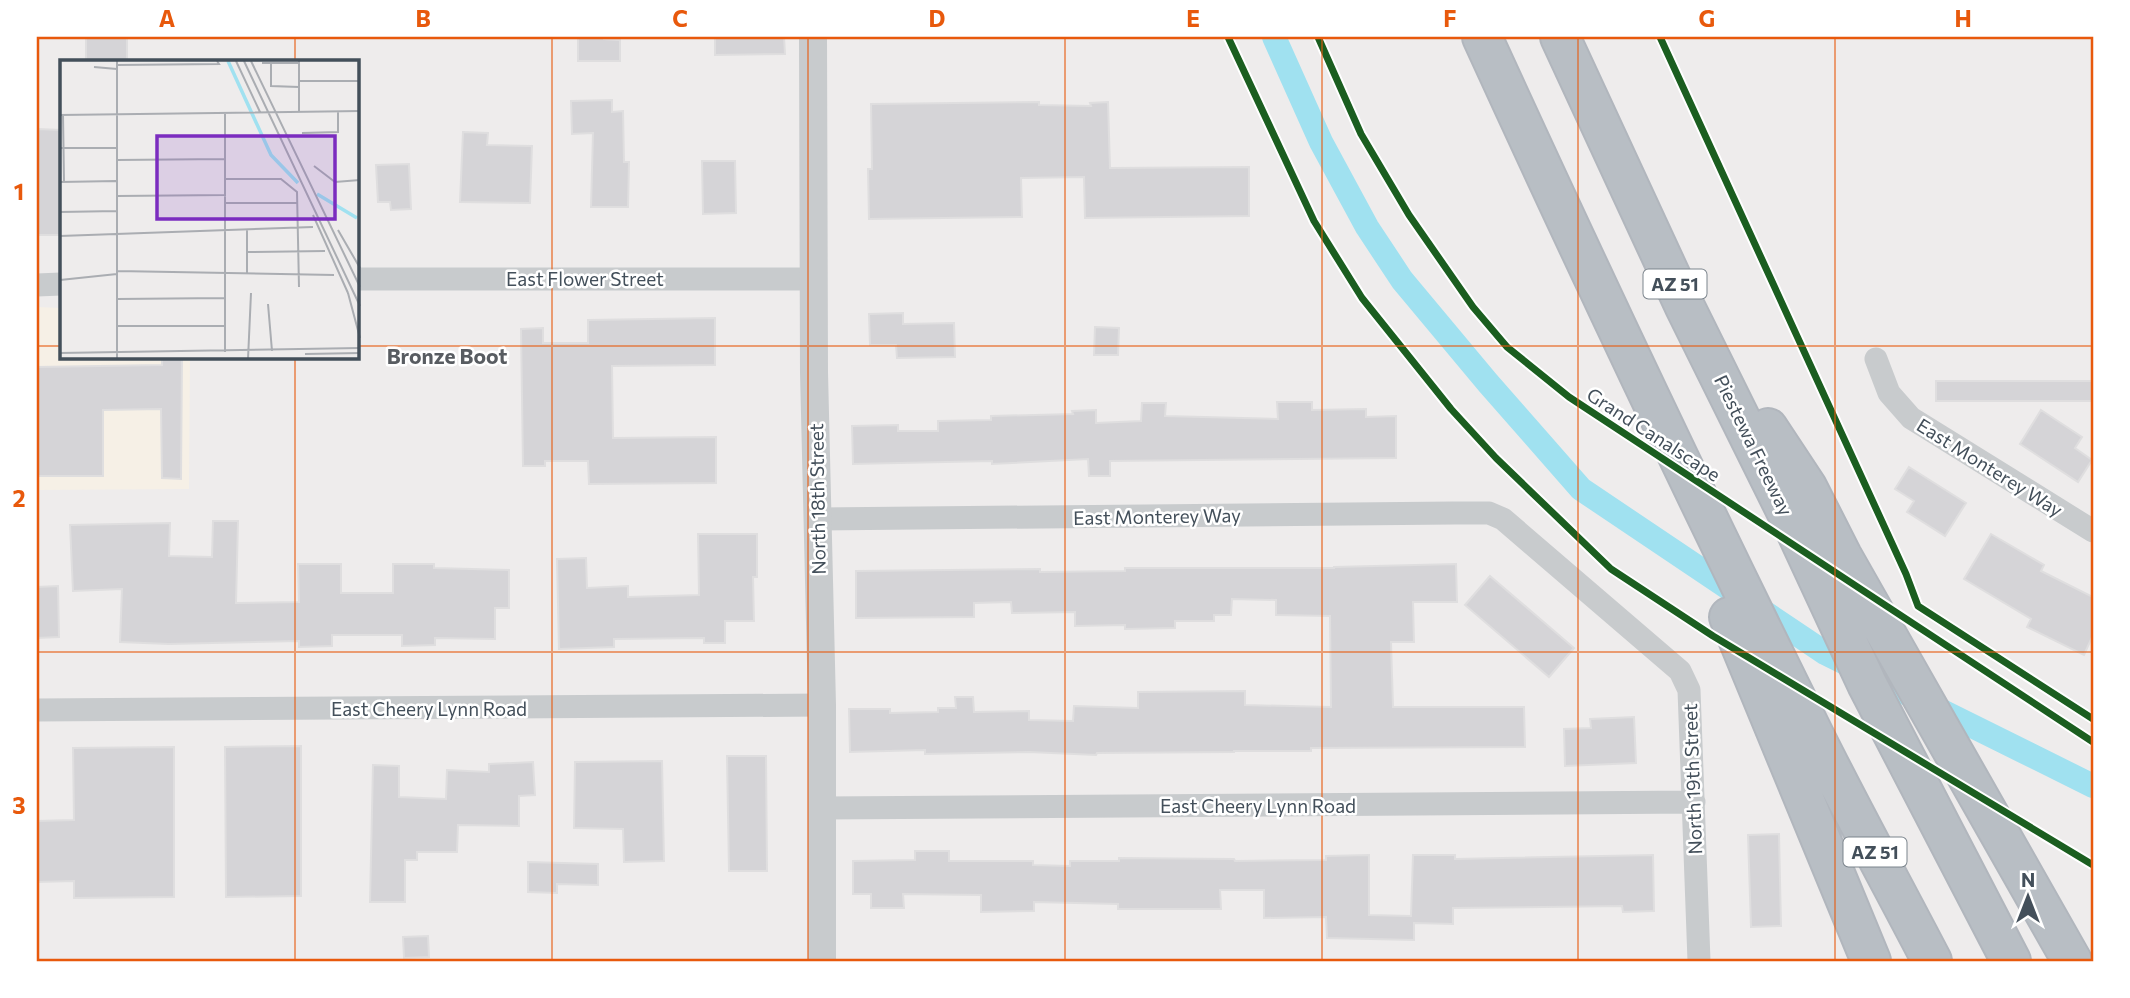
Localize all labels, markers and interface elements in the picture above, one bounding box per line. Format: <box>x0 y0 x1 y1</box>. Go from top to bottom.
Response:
text: A <box>159 4 176 32</box>
text: B <box>415 4 431 32</box>
text: C <box>672 4 688 32</box>
text: D <box>929 4 946 32</box>
text: E <box>1186 4 1200 32</box>
text: F <box>1443 4 1457 32</box>
text: G <box>1699 4 1715 32</box>
text: H <box>1954 4 1972 32</box>
inset map <box>60 60 359 359</box>
text: 1 <box>14 177 24 205</box>
street label: East Flower Street <box>506 267 664 290</box>
road number: AZ 51 <box>1644 270 1706 298</box>
district label: Bronze Boot <box>387 343 507 368</box>
street label: Piestewa Freeway <box>1710 371 1798 519</box>
street label: Grand Canalscape <box>1583 382 1725 486</box>
street label: East Monterey Way <box>1913 413 2067 521</box>
street label: North 18th Street <box>804 423 830 575</box>
text: 2 <box>12 484 26 512</box>
street label: East Monterey Way <box>1073 503 1241 529</box>
street label: East Cheery Lynn Road <box>331 697 527 720</box>
street label: North 19th Street <box>1678 703 1706 855</box>
text: 3 <box>12 791 26 819</box>
street label: East Cheery Lynn Road <box>1160 794 1356 817</box>
road number: AZ 51 <box>1843 838 1906 866</box>
north arrow <box>1994 862 2064 932</box>
text: N <box>2021 868 2035 891</box>

